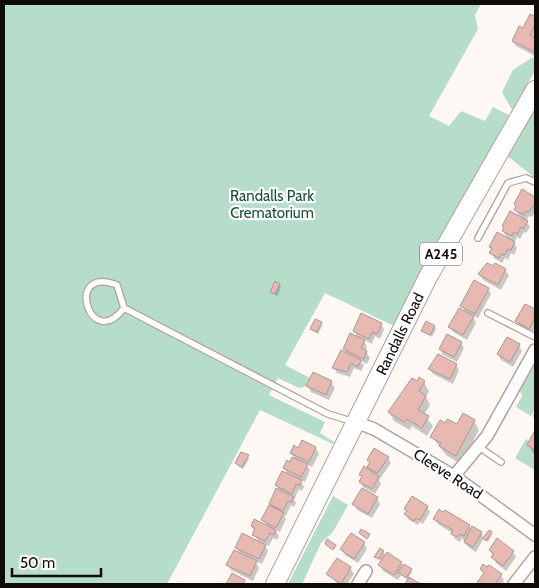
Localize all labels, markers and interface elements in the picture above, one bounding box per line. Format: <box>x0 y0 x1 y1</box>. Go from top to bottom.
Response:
park label: Randalls Park Crematorium <box>230 187 314 222</box>
road number: A245 <box>420 242 462 266</box>
street label: Randalls Road <box>372 290 428 378</box>
street label: Cleeve Road <box>410 445 486 503</box>
scale bar <box>12 546 101 578</box>
text: 50 m <box>20 554 55 572</box>

